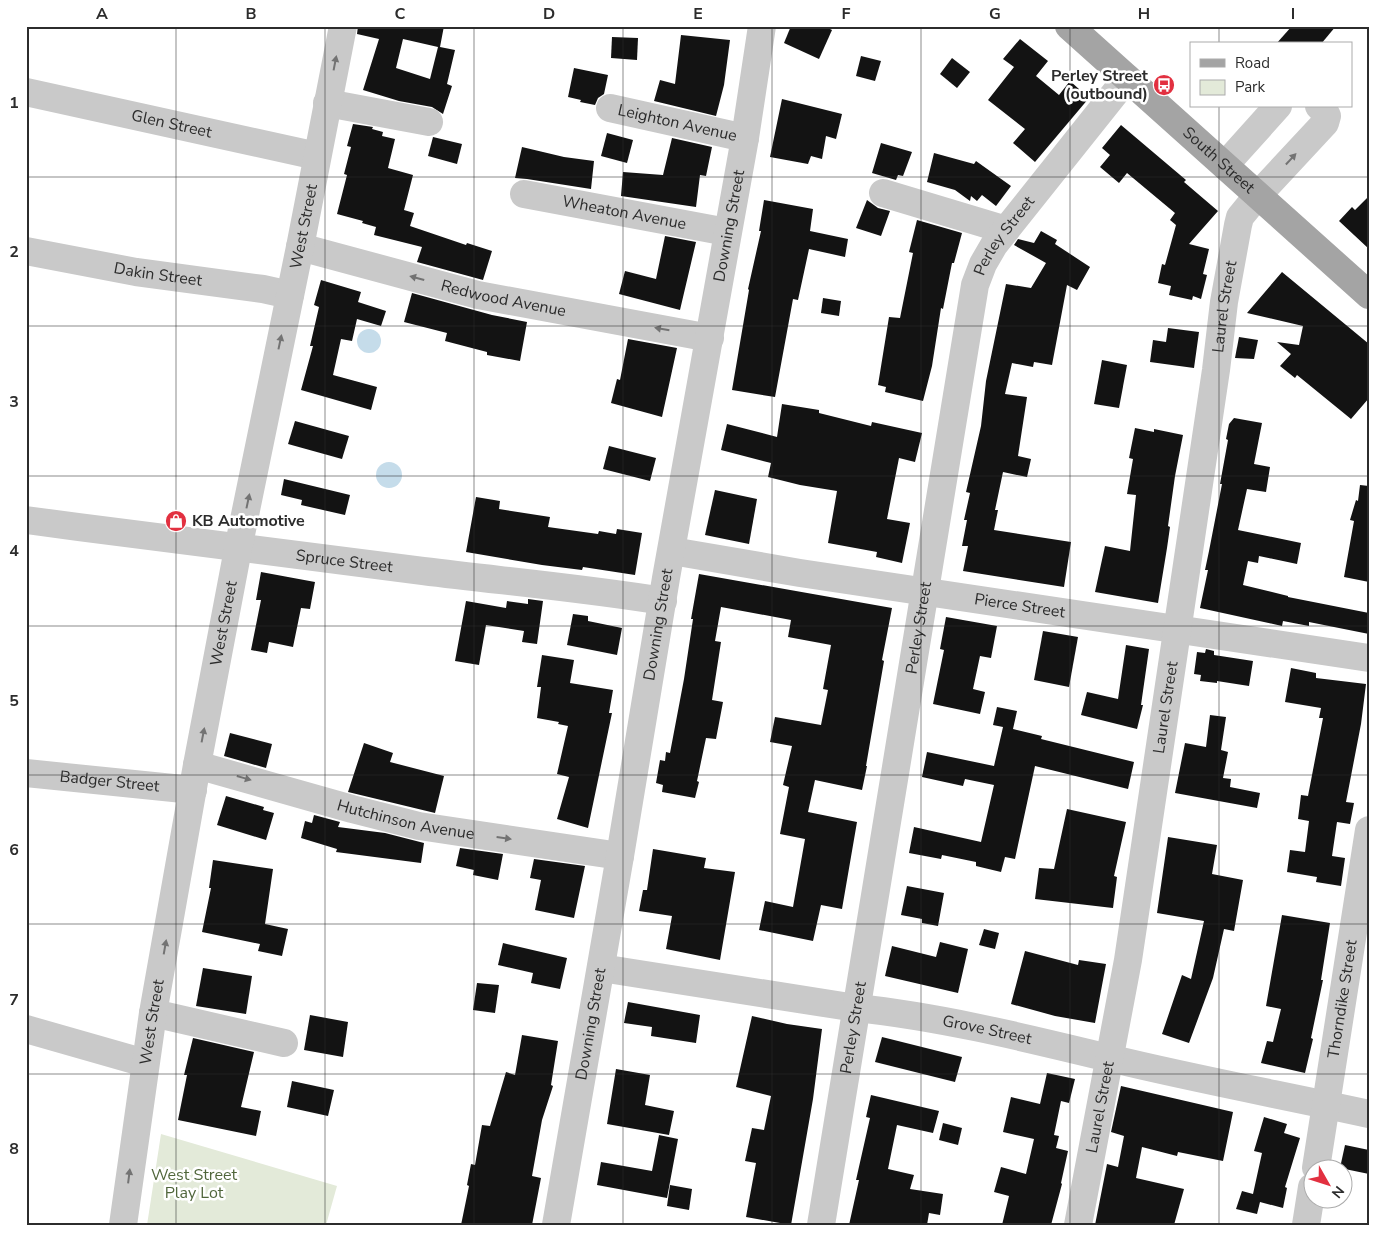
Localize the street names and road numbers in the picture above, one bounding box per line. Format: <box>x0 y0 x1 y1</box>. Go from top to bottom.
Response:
street label: Leighton Avenue <box>616 99 739 147</box>
street label: Glen Street <box>129 104 214 144</box>
street label: South Street <box>1178 122 1260 199</box>
street label: Downing Street <box>708 168 750 284</box>
street label: West Street <box>285 182 323 271</box>
street label: Wheaton Avenue <box>560 190 688 235</box>
street label: Perley Street <box>969 191 1040 279</box>
street label: Dakin Street <box>112 257 204 292</box>
street label: Laurel Street <box>1207 259 1242 354</box>
street label: Redwood Avenue <box>438 274 568 322</box>
street label: Spruce Street <box>294 544 394 578</box>
street label: Downing Street <box>638 566 679 682</box>
street label: West Street <box>205 579 243 668</box>
street label: Perley Street <box>900 580 937 676</box>
street label: Pierce Street <box>973 588 1067 624</box>
street label: Laurel Street <box>1148 660 1183 755</box>
street label: Badger Street <box>59 765 161 798</box>
street label: Hutchinson Avenue <box>334 794 476 845</box>
street label: Thorndike Street <box>1322 938 1363 1060</box>
street label: Downing Street <box>570 966 611 1082</box>
street label: West Street <box>135 977 170 1066</box>
street label: Perley Street <box>835 979 872 1075</box>
street label: Grove Street <box>941 1010 1034 1050</box>
street label: Laurel Street <box>1081 1059 1120 1155</box>

